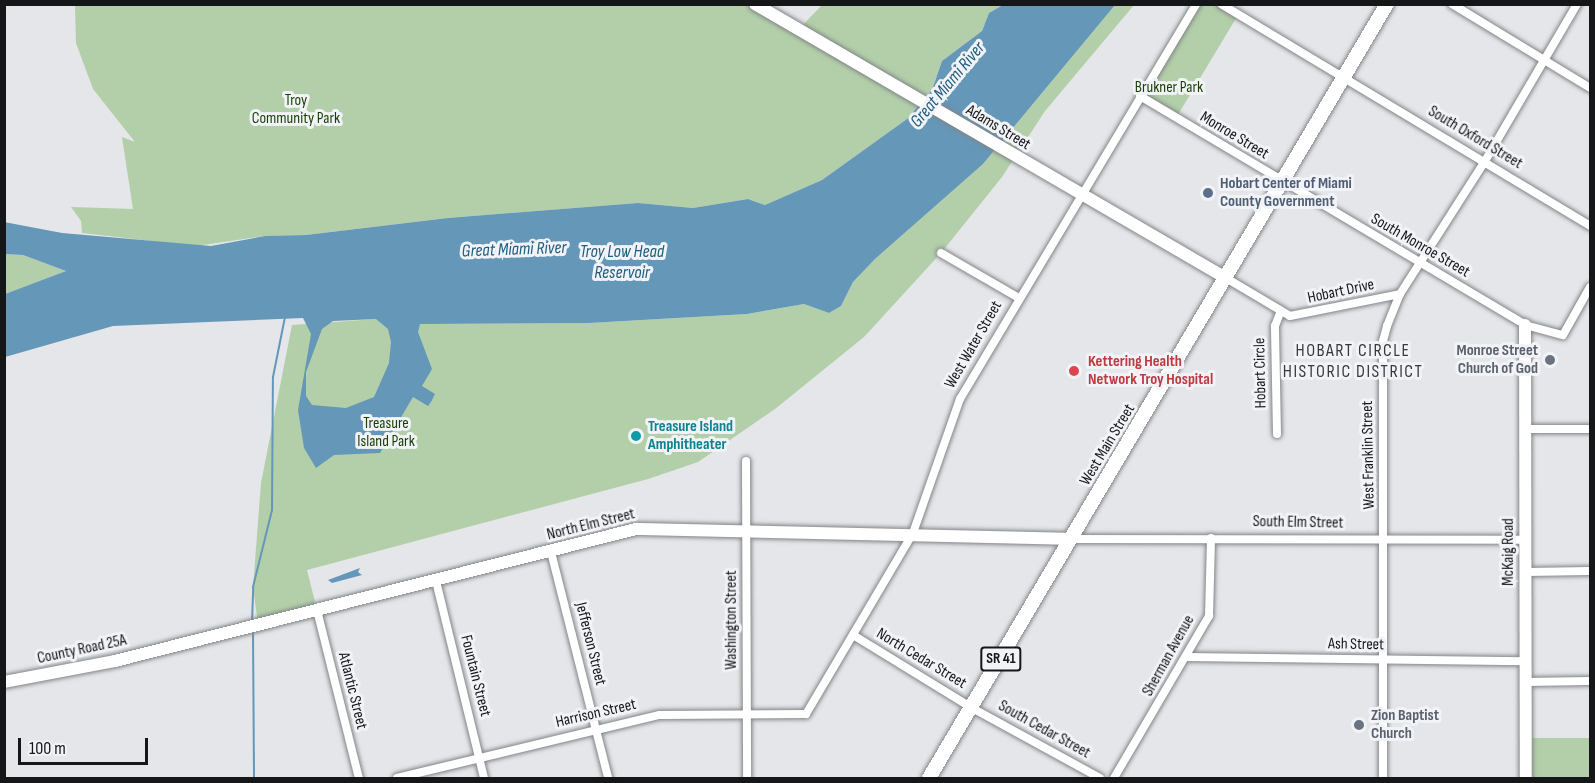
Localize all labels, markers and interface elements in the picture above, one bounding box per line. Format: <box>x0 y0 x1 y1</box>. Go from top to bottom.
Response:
water label: Great Miami River <box>906 38 990 132</box>
park label: Brukner Park <box>1135 78 1203 98</box>
park label: Troy Community Park <box>252 91 340 129</box>
street label: Adams Street <box>962 101 1034 155</box>
street label: South Oxford Street <box>1424 102 1526 174</box>
street label: Monroe Street <box>1196 108 1272 164</box>
place label: Hobart Center of Miami County Government <box>1220 174 1352 212</box>
marker: Hobart Center of Miami County Government <box>1201 186 1215 200</box>
street label: South Monroe Street <box>1367 210 1473 282</box>
water label: Great Miami River <box>461 237 567 263</box>
water label: Troy Low Head Reservoir <box>580 242 664 284</box>
street label: Hobart Drive <box>1306 276 1376 308</box>
street label: West Water Street <box>941 298 1007 392</box>
street label: Hobart Circle <box>1251 338 1271 408</box>
district label: HOBART CIRCLE HISTORIC DISTRICT <box>1283 341 1423 384</box>
place label: Monroe Street Church of God <box>1457 341 1538 379</box>
place label: Kettering Health Network Troy Hospital <box>1088 352 1213 390</box>
marker: Monroe Street Church of God <box>1543 353 1557 367</box>
marker: Kettering Health Network Troy Hospital <box>1065 362 1083 380</box>
street label: West Franklin Street <box>1358 400 1380 510</box>
street label: West Main Street <box>1076 401 1140 489</box>
park label: Treasure Island Park <box>357 414 415 452</box>
place label: Treasure Island Amphitheater <box>648 417 733 455</box>
marker: Treasure Island Amphitheater <box>629 429 643 443</box>
street label: North Elm Street <box>545 505 637 545</box>
street label: South Elm Street <box>1253 513 1343 533</box>
street label: McKaig Road <box>1499 518 1519 586</box>
street label: Washington Street <box>722 570 742 670</box>
street label: Jefferson Street <box>570 601 610 687</box>
street label: Sherman Avenue <box>1139 612 1199 700</box>
street label: North Cedar Street <box>872 625 970 693</box>
street label: County Road 25A <box>36 631 128 669</box>
street label: Fountain Street <box>456 633 494 719</box>
street label: Ash Street <box>1328 635 1384 655</box>
road number: SR 41 <box>980 647 1022 671</box>
street label: Atlantic Street <box>333 651 371 731</box>
street label: Harrison Street <box>554 695 638 733</box>
street label: South Cedar Street <box>995 697 1093 763</box>
place label: Zion Baptist Church <box>1371 706 1439 744</box>
marker: Zion Baptist Church <box>1352 718 1366 732</box>
scale bar <box>21 726 152 764</box>
text: 100 m <box>29 738 66 759</box>

